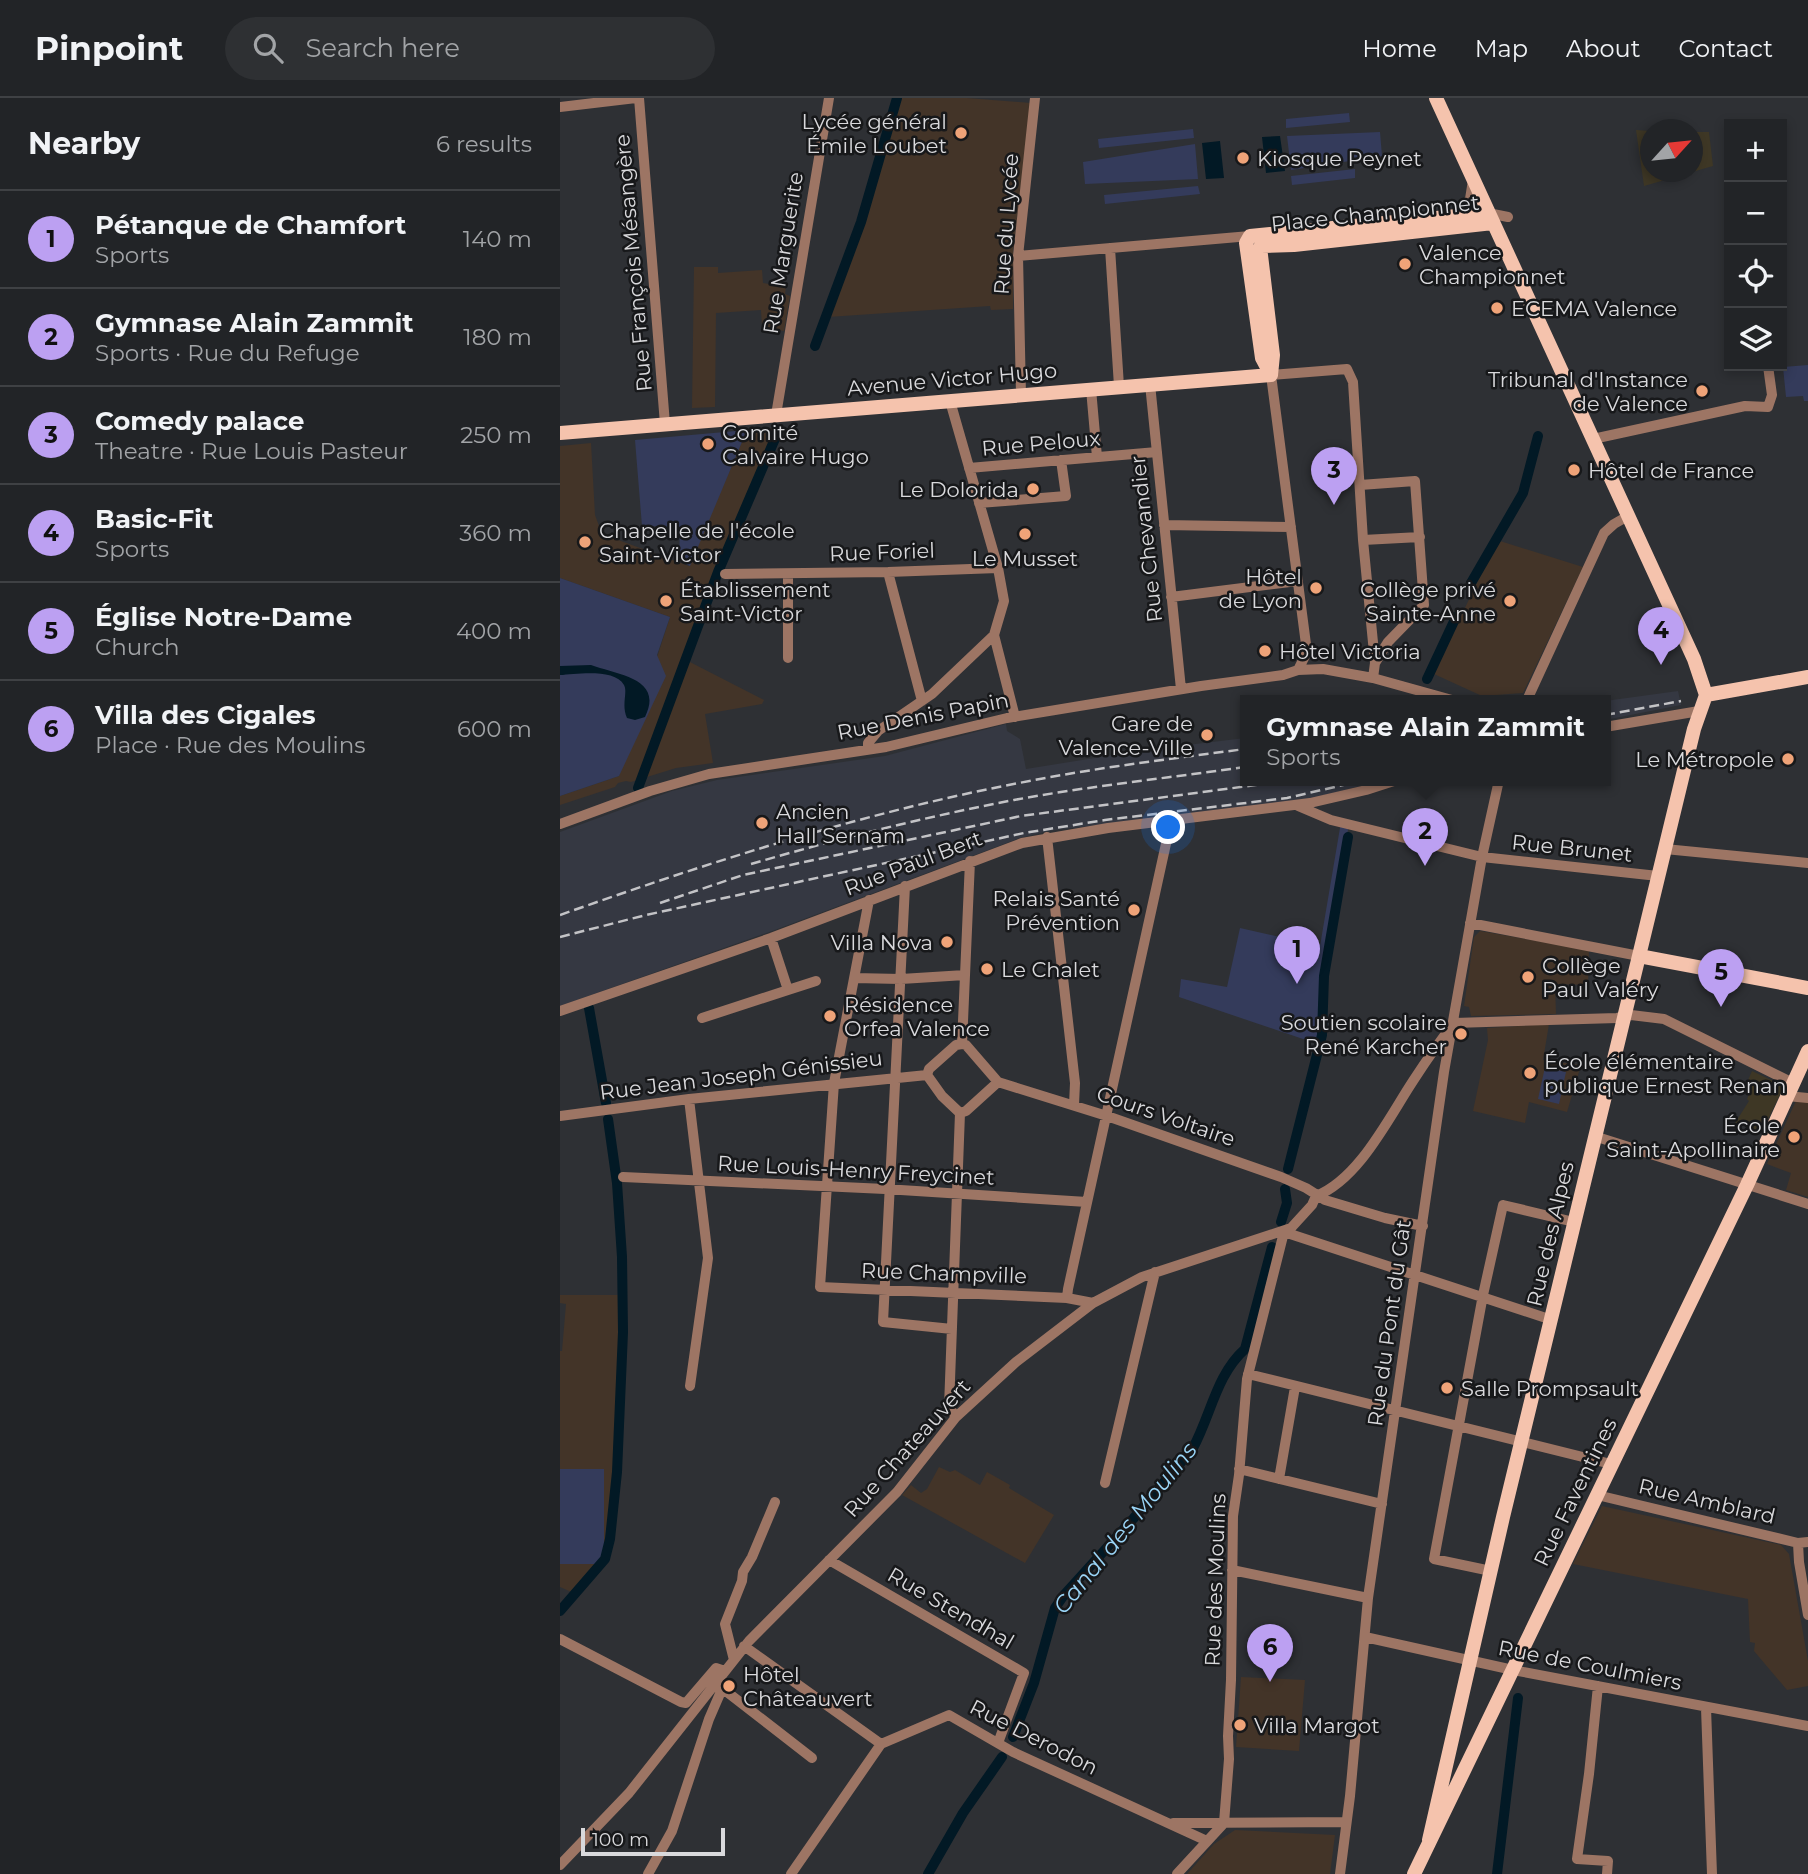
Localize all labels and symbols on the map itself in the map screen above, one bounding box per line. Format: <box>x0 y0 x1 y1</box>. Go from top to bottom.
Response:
place label: Lycée général Émile Loubet <box>802 109 947 158</box>
north arrow <box>1640 119 1703 182</box>
marker: Lycée général Émile Loubet <box>953 125 969 141</box>
street label: Rue François Mésangère <box>609 133 657 393</box>
place label: Kiosque Peynet <box>1257 146 1422 171</box>
marker: Kiosque Peynet <box>1235 150 1251 166</box>
street label: Rue du Lycée <box>989 152 1023 296</box>
street label: Rue Marguerite <box>758 170 808 336</box>
street label: Place Championnet <box>1270 190 1480 236</box>
place label: Valence Championnet <box>1419 240 1565 289</box>
marker: Valence Championnet <box>1397 256 1413 272</box>
place label: ECEMA Valence <box>1511 296 1677 321</box>
marker: ECEMA Valence <box>1489 300 1505 316</box>
street label: Avenue Victor Hugo <box>846 357 1058 401</box>
place label: Tribunal d'Instance de Valence <box>1488 367 1688 416</box>
marker: Tribunal d'Instance de Valence <box>1694 383 1710 399</box>
place label: Comité Calvaire Hugo <box>722 420 869 469</box>
street label: Rue Peloux <box>981 425 1101 461</box>
marker: Comité Calvaire Hugo <box>700 436 716 452</box>
pin: 3 <box>1311 447 1357 505</box>
street label: Rue Chevandier <box>1125 454 1167 624</box>
place label: Hôtel de France <box>1588 458 1754 483</box>
marker: Hôtel de France <box>1566 462 1582 478</box>
place label: Le Dolorida <box>899 477 1019 502</box>
marker: Le Dolorida <box>1025 481 1041 497</box>
place label: Chapelle de l'école Saint-Victor <box>599 518 795 567</box>
marker: Le Musset <box>1017 526 1033 542</box>
marker: Chapelle de l'école Saint-Victor <box>577 534 593 550</box>
street label: Rue Foriel <box>829 538 935 566</box>
place label: Le Musset <box>972 546 1078 571</box>
place label: Hôtel de Lyon <box>1219 564 1302 613</box>
place label: Établissement Saint-Victor <box>680 577 831 626</box>
place label: Collège privé Sainte-Anne <box>1360 577 1496 626</box>
marker: Hôtel de Lyon <box>1308 580 1324 596</box>
marker: Établissement Saint-Victor <box>658 593 674 609</box>
marker: Collège privé Sainte-Anne <box>1502 593 1518 609</box>
pin: 4 <box>1638 607 1684 665</box>
place label: Hôtel Victoria <box>1279 639 1421 664</box>
marker: Hôtel Victoria <box>1257 643 1273 659</box>
street label: Rue Denis Papin <box>835 687 1011 745</box>
place label: Gare de Valence-Ville <box>1059 711 1193 760</box>
marker: Gare de Valence-Ville <box>1199 727 1215 743</box>
place label: Le Métropole <box>1635 747 1774 772</box>
marker: Le Métropole <box>1780 751 1796 767</box>
place label: Ancien Hall Sernam <box>776 799 905 848</box>
pin: 2 <box>1402 808 1448 866</box>
your location <box>1151 810 1185 844</box>
marker: Ancien Hall Sernam <box>754 815 770 831</box>
street label: Rue Paul Bert <box>841 825 985 901</box>
street label: Rue Brunet <box>1510 829 1634 867</box>
place label: Relais Santé Prévention <box>992 886 1120 935</box>
marker: Relais Santé Prévention <box>1126 902 1142 918</box>
pin: 1 <box>1274 926 1320 984</box>
place label: Villa Nova <box>831 930 933 955</box>
marker: Villa Nova <box>939 934 955 950</box>
pin: 5 <box>1698 949 1744 1007</box>
place label: Collège Paul Valéry <box>1542 953 1659 1002</box>
place label: Le Chalet <box>1001 957 1100 982</box>
marker: Le Chalet <box>979 961 995 977</box>
marker: Collège Paul Valéry <box>1520 969 1536 985</box>
place label: Résidence Orfea Valence <box>844 992 990 1041</box>
marker: Résidence Orfea Valence <box>822 1008 838 1024</box>
place label: Soutien scolaire René Karcher <box>1281 1010 1447 1059</box>
marker: Soutien scolaire René Karcher <box>1453 1026 1469 1042</box>
street label: Rue Jean Joseph Génissieu <box>598 1045 884 1105</box>
place label: École élémentaire publique Ernest Renan <box>1544 1049 1787 1098</box>
marker: École élémentaire publique Ernest Renan <box>1522 1065 1538 1081</box>
street label: Cours Voltaire <box>1093 1081 1239 1151</box>
place label: École Saint-Apollinaire <box>1606 1113 1780 1162</box>
marker: École Saint-Apollinaire <box>1786 1129 1802 1145</box>
street label: Rue Louis-Henry Freycinet <box>717 1150 995 1190</box>
street label: Rue des Alpes <box>1521 1159 1579 1309</box>
street label: Rue du Pont du Gât <box>1362 1218 1416 1428</box>
street label: Rue Champville <box>861 1258 1027 1288</box>
street label: Rue Chateauvert <box>838 1374 976 1522</box>
place label: Salle Prompsault <box>1461 1376 1639 1401</box>
marker: Salle Prompsault <box>1439 1380 1455 1396</box>
street label: Rue Faventines <box>1528 1414 1622 1570</box>
water label: Canal des Moulins <box>1047 1437 1203 1619</box>
street label: Rue Amblard <box>1636 1473 1778 1529</box>
street label: Rue des Moulins <box>1199 1493 1231 1667</box>
street label: Rue Stendhal <box>883 1562 1019 1654</box>
pin: 6 <box>1247 1624 1293 1682</box>
street label: Rue de Coulmiers <box>1496 1635 1684 1695</box>
place label: Hôtel Châteauvert <box>743 1662 873 1711</box>
marker: Hôtel Châteauvert <box>721 1678 737 1694</box>
street label: Rue Derodon <box>966 1694 1102 1780</box>
place label: Villa Margot <box>1254 1713 1380 1738</box>
marker: Villa Margot <box>1232 1717 1248 1733</box>
scale bar <box>581 1825 724 1857</box>

